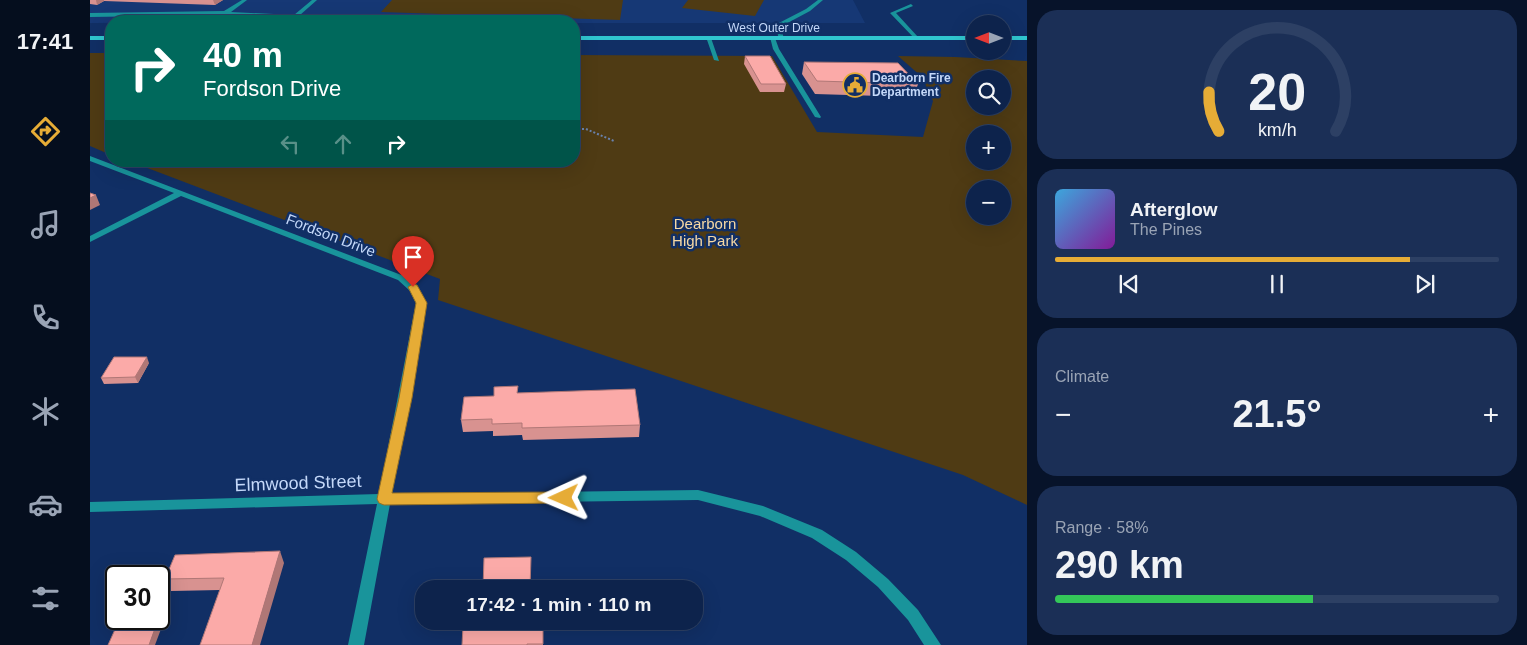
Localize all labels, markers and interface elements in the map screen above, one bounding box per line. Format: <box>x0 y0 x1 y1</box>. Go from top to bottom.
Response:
north arrow <box>966 15 1011 60</box>
map controls <box>966 15 1011 225</box>
street label: West Outer Drive <box>728 21 820 35</box>
text: 17:41 <box>17 29 73 54</box>
icon: right <box>120 35 185 100</box>
text: 40 m <box>203 35 283 74</box>
text: 20 <box>1248 63 1306 121</box>
button: search <box>966 70 1011 115</box>
place label: Dearborn Fire Department <box>872 71 951 99</box>
public building icon: Dearborn Fire Department <box>842 72 868 98</box>
text: Fordson Drive <box>203 76 341 101</box>
icon: directions <box>28 114 63 149</box>
text: km/h <box>1258 120 1296 140</box>
button: + <box>966 125 1011 170</box>
icon: left <box>276 130 304 158</box>
icon: ahead <box>329 130 357 158</box>
icon: right <box>382 130 410 158</box>
button: − <box>966 180 1011 225</box>
text: Afterglow <box>1130 199 1218 220</box>
icon: music <box>28 207 63 242</box>
street label: Fordson Drive <box>284 210 378 260</box>
park label: Dearborn High Park <box>672 215 738 249</box>
text: The Pines <box>1130 221 1202 238</box>
pin <box>392 236 434 287</box>
icon: arrive <box>399 243 427 271</box>
icon: previous <box>1115 270 1143 298</box>
icon: pause <box>1263 270 1291 298</box>
icon: next <box>1411 270 1439 298</box>
icon: phone <box>28 300 63 335</box>
text: Climate <box>1055 368 1109 385</box>
text: 21.5° <box>1232 393 1322 435</box>
icon: climate <box>28 394 63 429</box>
text: − <box>1055 399 1071 430</box>
text: + <box>1483 399 1499 430</box>
street label: Elmwood Street <box>234 471 362 495</box>
position arrow <box>537 471 589 523</box>
icon: car <box>28 487 63 522</box>
text: Range · 58% <box>1055 519 1148 536</box>
text: 290 km <box>1055 544 1184 586</box>
speed limit sign: 30 <box>105 565 170 630</box>
icon: filters <box>28 581 63 616</box>
text: 17:42 · 1 min · 110 m <box>467 594 651 615</box>

